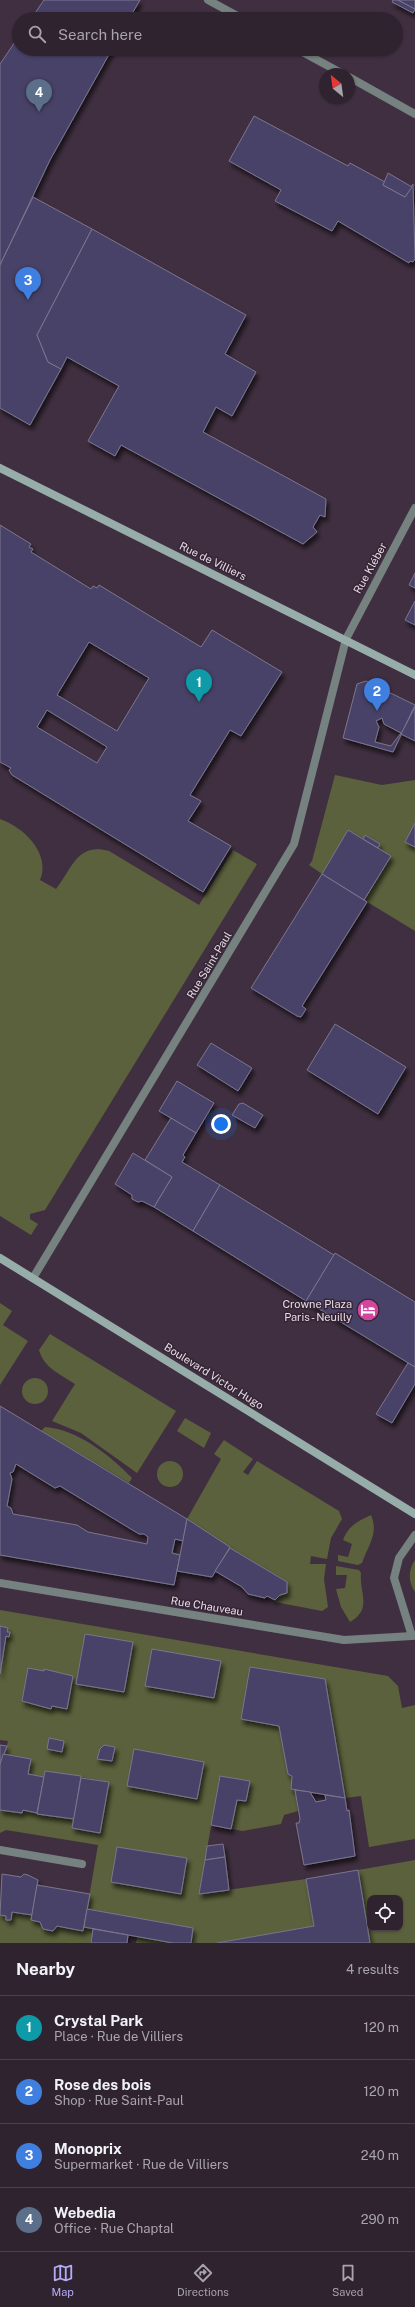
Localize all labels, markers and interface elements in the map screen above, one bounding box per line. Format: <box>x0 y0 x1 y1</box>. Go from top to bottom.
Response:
search box <box>12 12 403 56</box>
icon: search <box>26 23 48 45</box>
text: Search here <box>58 26 142 43</box>
north arrow <box>319 68 355 104</box>
pin: 4 <box>26 79 52 112</box>
pin: 3 <box>15 267 41 300</box>
street label: Rue de Villiers <box>178 540 249 583</box>
street label: Rue Kléber <box>351 540 389 596</box>
pin: 1 <box>186 669 212 702</box>
pin: 2 <box>364 678 390 711</box>
street label: Rue Saint-Paul <box>184 929 234 1001</box>
your location <box>211 1114 231 1134</box>
hotel icon: Crowne Plaza Paris - Neuilly <box>355 1297 381 1323</box>
place label: Crowne Plaza Paris - Neuilly <box>283 1298 352 1323</box>
street label: Boulevard Victor Hugo <box>162 1340 266 1412</box>
street label: Rue Chauveau <box>170 1594 244 1618</box>
map controls <box>367 1895 403 1931</box>
button: locate <box>367 1895 403 1931</box>
text: Nearby <box>16 1959 75 1979</box>
text: 4 results <box>346 1962 399 1977</box>
text: Crystal Park <box>54 2012 143 2029</box>
text: 1 <box>26 2020 32 2035</box>
text: 120 m <box>364 2020 399 2035</box>
text: Place · Rue de Villiers <box>54 2029 183 2044</box>
text: Rose des bois <box>54 2076 151 2093</box>
text: 2 <box>25 2084 33 2099</box>
text: 120 m <box>364 2084 399 2099</box>
text: Shop · Rue Saint-Paul <box>54 2093 184 2108</box>
text: Monoprix <box>54 2140 122 2157</box>
text: 3 <box>25 2148 33 2163</box>
text: 240 m <box>361 2148 399 2163</box>
text: Supermarket · Rue de Villiers <box>54 2157 229 2172</box>
text: Webedia <box>54 2204 116 2221</box>
text: 4 <box>25 2212 33 2227</box>
text: 290 m <box>361 2212 399 2227</box>
text: Office · Rue Chaptal <box>54 2221 174 2236</box>
tab: Map <box>52 2262 74 2298</box>
tab: Directions <box>177 2262 229 2298</box>
tab: Saved <box>332 2262 363 2298</box>

